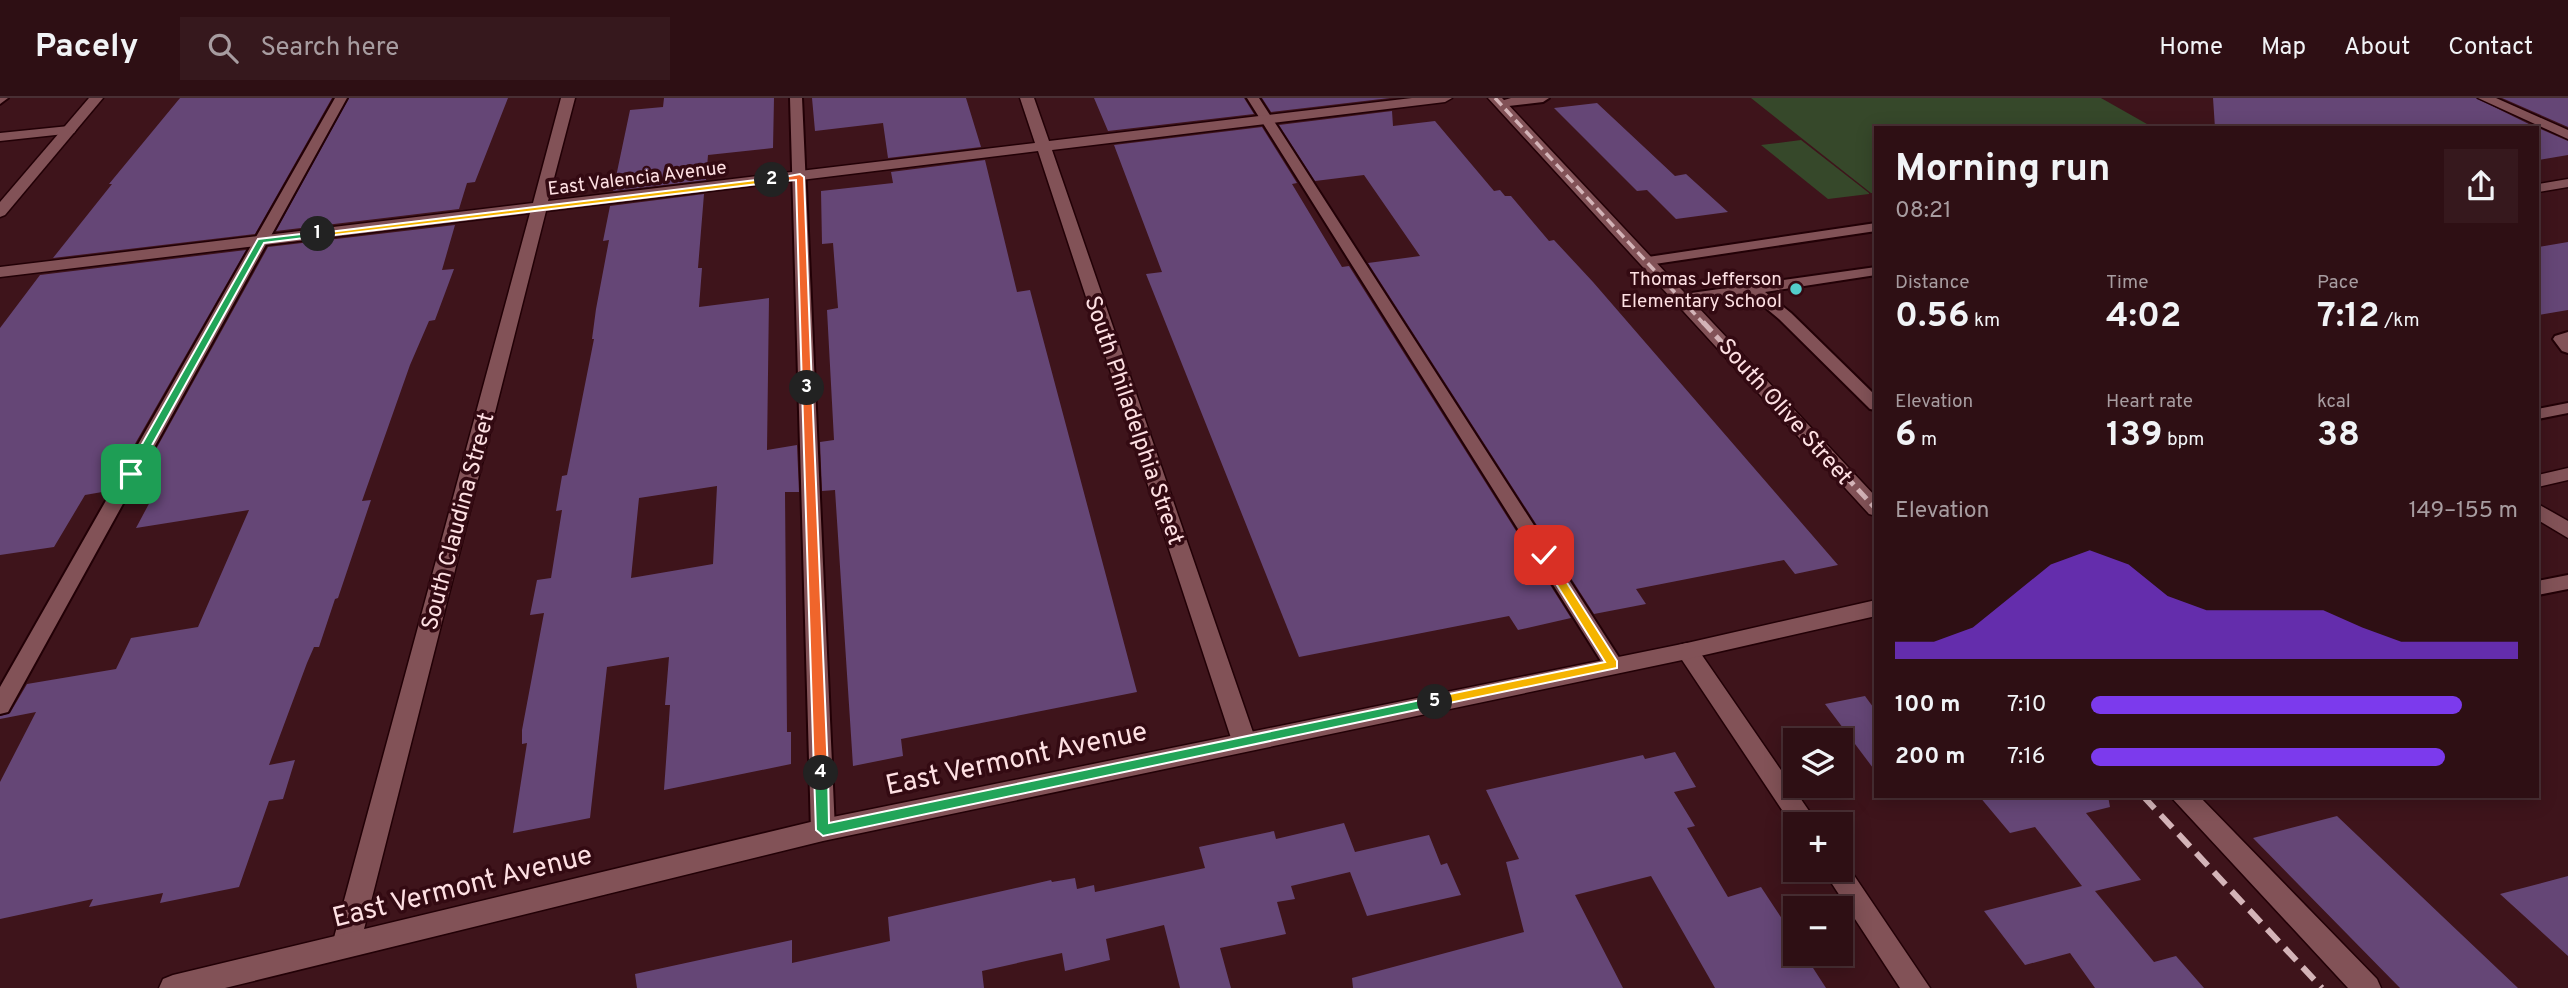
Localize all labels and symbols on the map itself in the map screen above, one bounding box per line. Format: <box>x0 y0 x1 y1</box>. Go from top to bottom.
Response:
street label: East Valencia Avenue <box>547 156 728 202</box>
pin: 2 <box>754 162 790 198</box>
pin: 1 <box>300 216 336 252</box>
place label: Thomas Jefferson Elementary School <box>1621 268 1782 314</box>
marker: Thomas Jefferson Elementary School <box>1788 281 1804 297</box>
street label: South Philadelphia Street <box>1076 293 1189 549</box>
street label: South Olive Street <box>1711 333 1858 492</box>
pin: 3 <box>790 370 824 406</box>
street label: South Claudina Street <box>416 410 502 634</box>
pin <box>101 444 161 504</box>
pin <box>1514 525 1574 585</box>
pin: 5 <box>1418 684 1452 720</box>
street label: East Vermont Avenue <box>883 715 1151 805</box>
pin: 4 <box>804 756 838 790</box>
street label: East Vermont Avenue <box>329 838 596 938</box>

